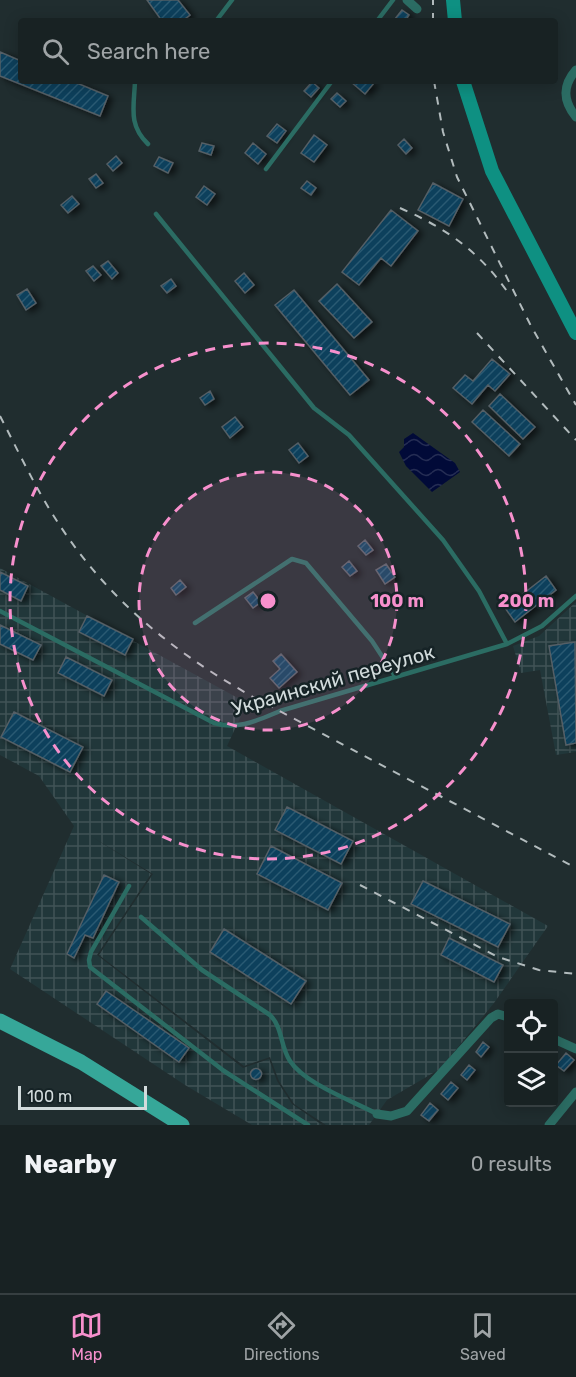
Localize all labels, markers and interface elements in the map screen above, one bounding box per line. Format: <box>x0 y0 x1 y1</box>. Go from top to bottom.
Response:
search box <box>18 18 558 84</box>
icon: search <box>39 35 72 68</box>
text: Search here <box>87 38 210 65</box>
text: 100 m <box>370 590 424 612</box>
text: 200 m <box>498 590 554 612</box>
centre of rings <box>258 591 278 611</box>
street label: Украинский переулок <box>229 639 437 720</box>
map controls <box>504 999 558 1107</box>
button: locate <box>504 999 558 1053</box>
button: layers <box>504 1053 558 1107</box>
scale bar <box>18 1083 147 1110</box>
text: 100 m <box>27 1087 72 1106</box>
text: Nearby <box>24 1149 117 1180</box>
text: 0 results <box>471 1152 552 1176</box>
tab: Map <box>70 1309 103 1364</box>
tab: Directions <box>244 1309 320 1364</box>
tab: Saved <box>460 1309 506 1364</box>

